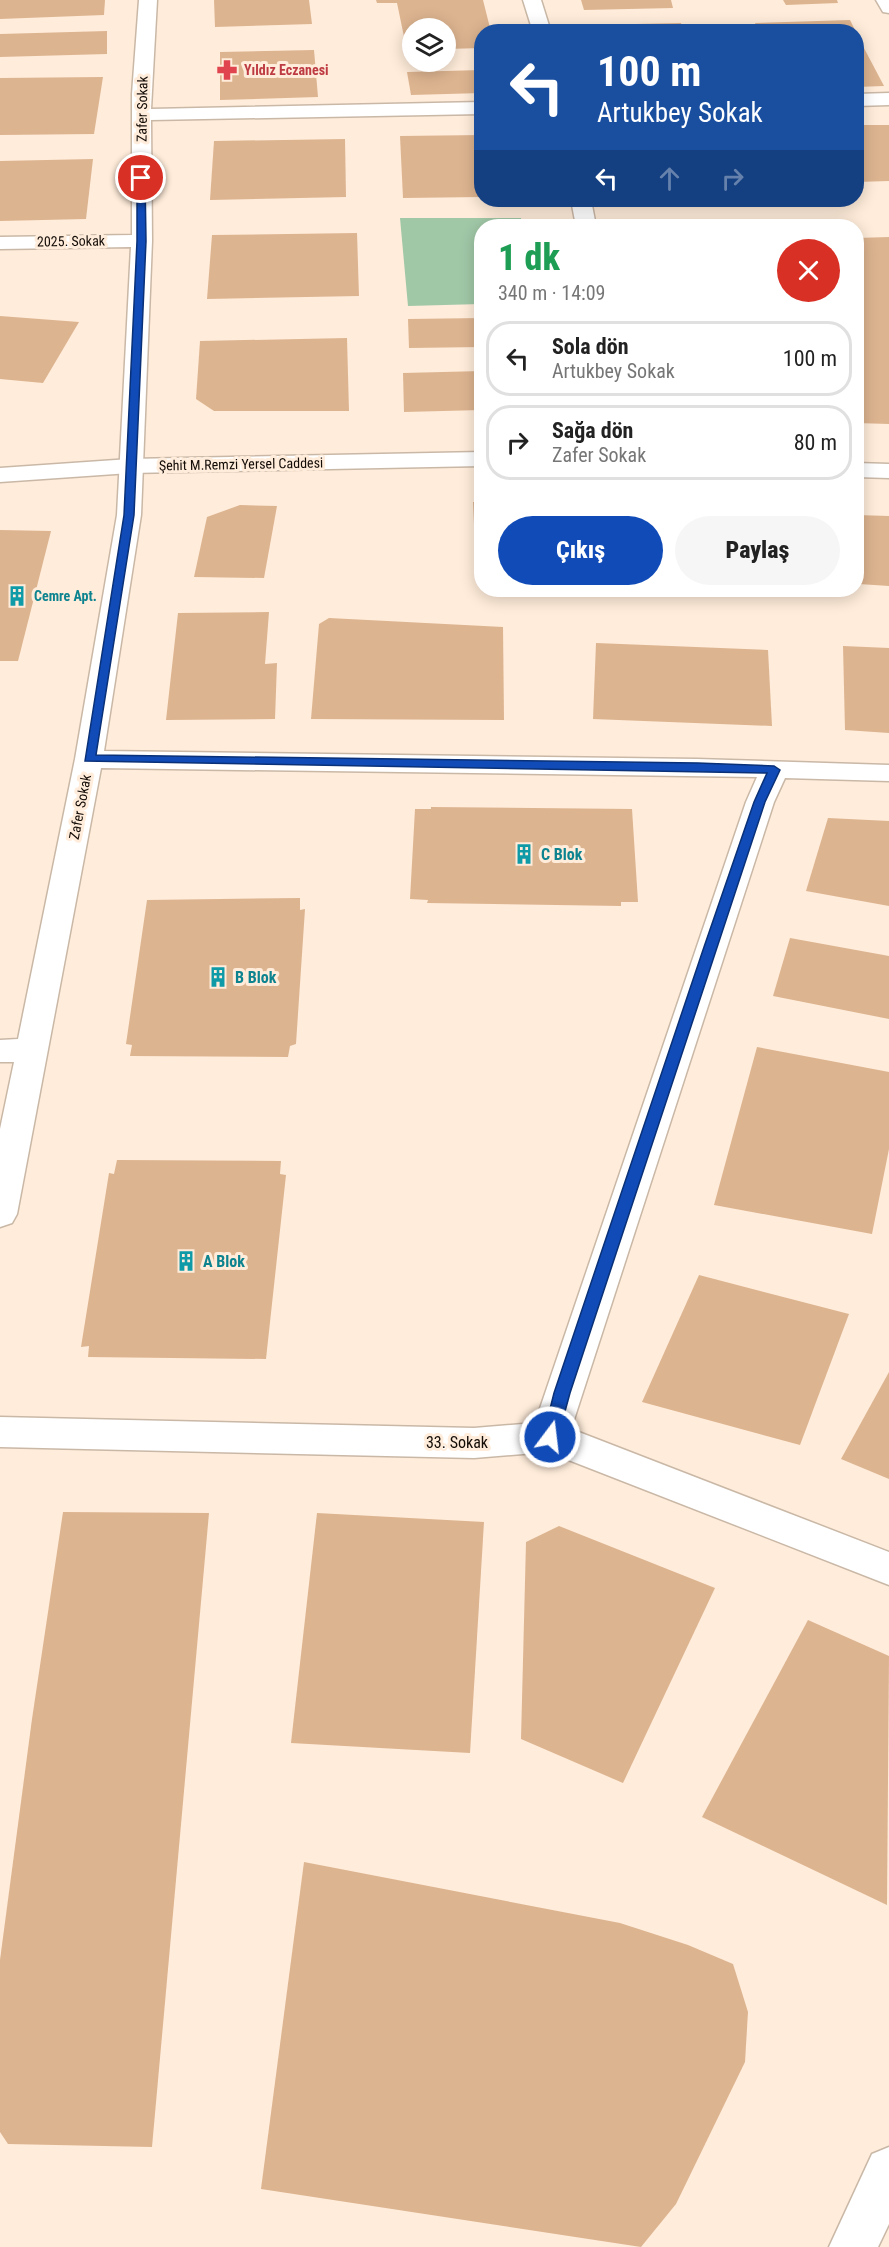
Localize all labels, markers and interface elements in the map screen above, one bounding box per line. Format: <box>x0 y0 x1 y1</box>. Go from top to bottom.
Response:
map controls <box>402 18 456 72</box>
button: layers <box>402 18 456 72</box>
text: 100 m <box>597 47 702 96</box>
icon: left <box>498 48 576 126</box>
pharmacy icon: Yıldız Eczanesi <box>215 58 239 82</box>
place label: Yıldız Eczanesi <box>244 62 329 78</box>
street label: Zafer Sokak <box>133 75 151 142</box>
text: Artukbey Sokak <box>597 97 763 129</box>
pin <box>115 152 166 203</box>
icon: arrive <box>124 161 157 194</box>
icon: left <box>590 162 623 195</box>
icon: ahead <box>653 162 686 195</box>
icon: right <box>716 162 749 195</box>
street label: 2025. Sokak <box>37 232 106 250</box>
text: 1 dk <box>498 237 560 279</box>
button: close <box>777 239 840 302</box>
text: 340 m · 14:09 <box>498 281 605 305</box>
text: Sola dön <box>552 334 628 359</box>
icon: left <box>501 342 534 375</box>
text: 100 m <box>783 346 837 371</box>
text: Artukbey Sokak <box>552 359 675 383</box>
text: Sağa dön <box>552 418 633 443</box>
icon: right <box>501 426 534 459</box>
text: 80 m <box>794 430 837 455</box>
text: Zafer Sokak <box>552 443 646 467</box>
street label: Şehit M.Remzi Yersel Caddesi <box>159 455 323 473</box>
button: Çıkış <box>498 516 663 585</box>
button: Paylaş <box>675 516 840 585</box>
building icon: Cemre Apt. <box>5 584 29 608</box>
place label: Cemre Apt. <box>34 588 97 604</box>
street label: Zafer Sokak <box>66 772 94 841</box>
building icon: C Blok <box>512 842 536 866</box>
place label: C Blok <box>541 845 583 864</box>
building icon: B Blok <box>206 965 230 989</box>
place label: B Blok <box>235 968 277 987</box>
building icon: A Blok <box>174 1249 198 1273</box>
place label: A Blok <box>203 1252 245 1271</box>
position arrow <box>518 1405 582 1469</box>
street label: 33. Sokak <box>426 1433 489 1452</box>

